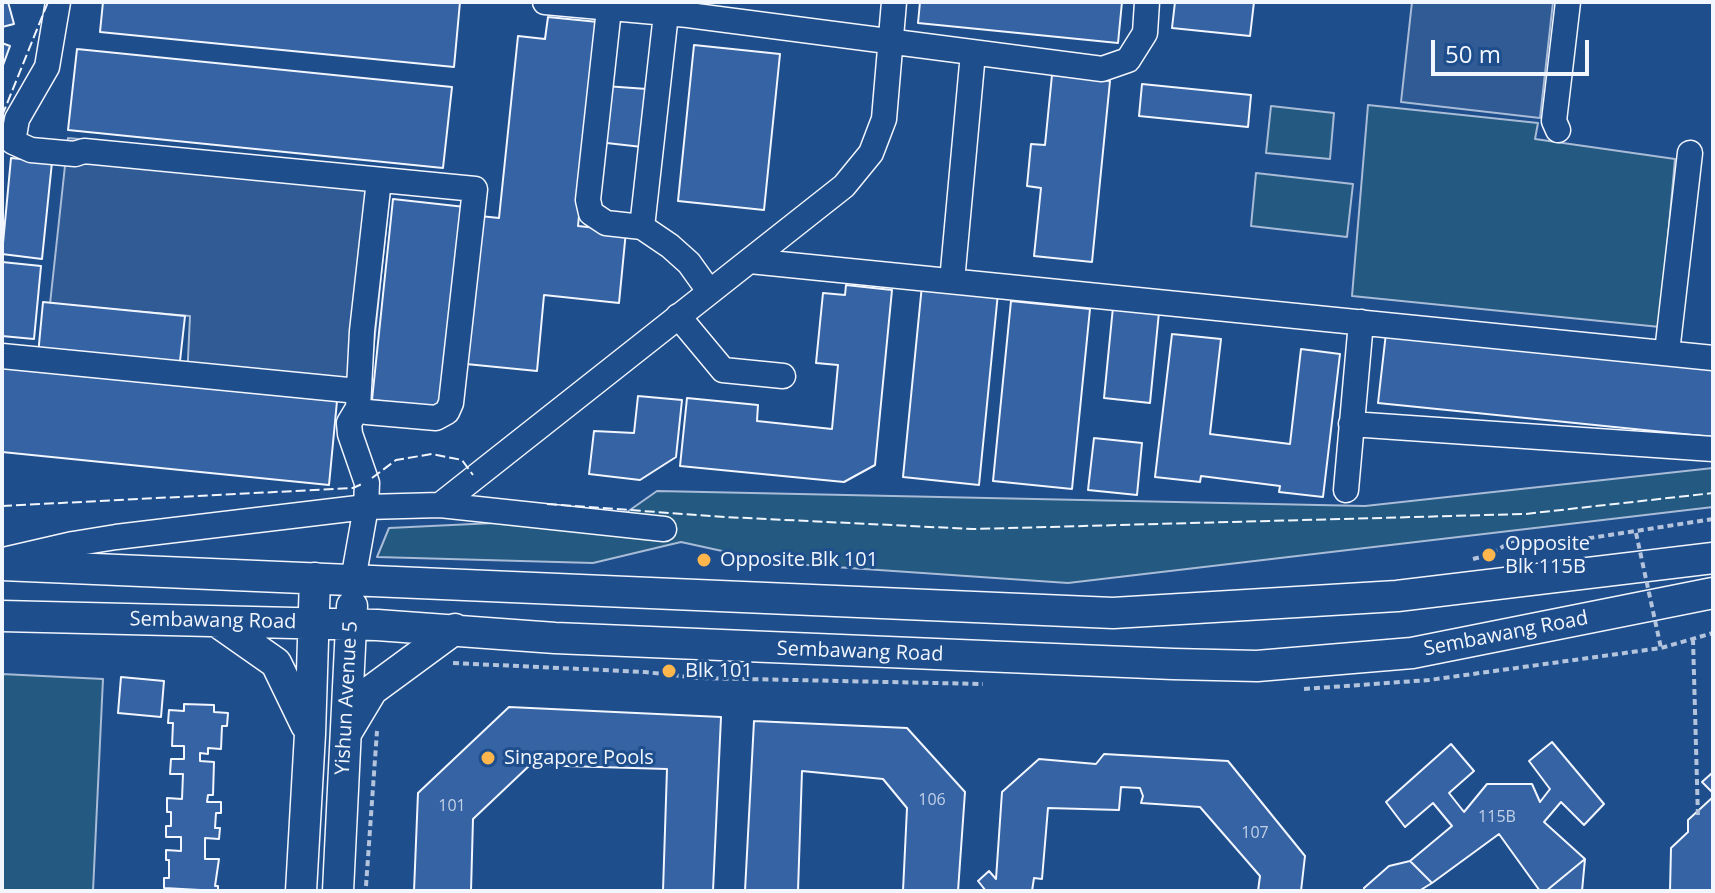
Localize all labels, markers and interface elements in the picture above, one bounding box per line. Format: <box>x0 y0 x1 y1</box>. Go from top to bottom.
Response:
scale bar <box>1435 24 1593 74</box>
text: 50 m <box>1445 37 1501 70</box>
place label: Opposite Blk 115B <box>1505 532 1590 579</box>
marker: Opposite Blk 115B <box>1480 546 1498 564</box>
place label: Opposite Blk 101 <box>720 548 878 572</box>
marker: Opposite Blk 101 <box>695 551 713 569</box>
street label: Sembawang Road <box>1422 606 1590 662</box>
street label: Sembawang Road <box>129 608 297 634</box>
street label: Yishun Avenue 5 <box>331 620 363 776</box>
street label: Sembawang Road <box>776 637 944 667</box>
place label: Blk 101 <box>685 659 753 683</box>
marker: Blk 101 <box>660 662 678 680</box>
place label: Singapore Pools <box>504 746 654 770</box>
marker: Singapore Pools <box>479 749 497 767</box>
house number: 106 <box>918 790 946 810</box>
house number: 101 <box>438 796 466 816</box>
house number: 115B <box>1478 807 1516 827</box>
house number: 107 <box>1241 823 1269 843</box>

